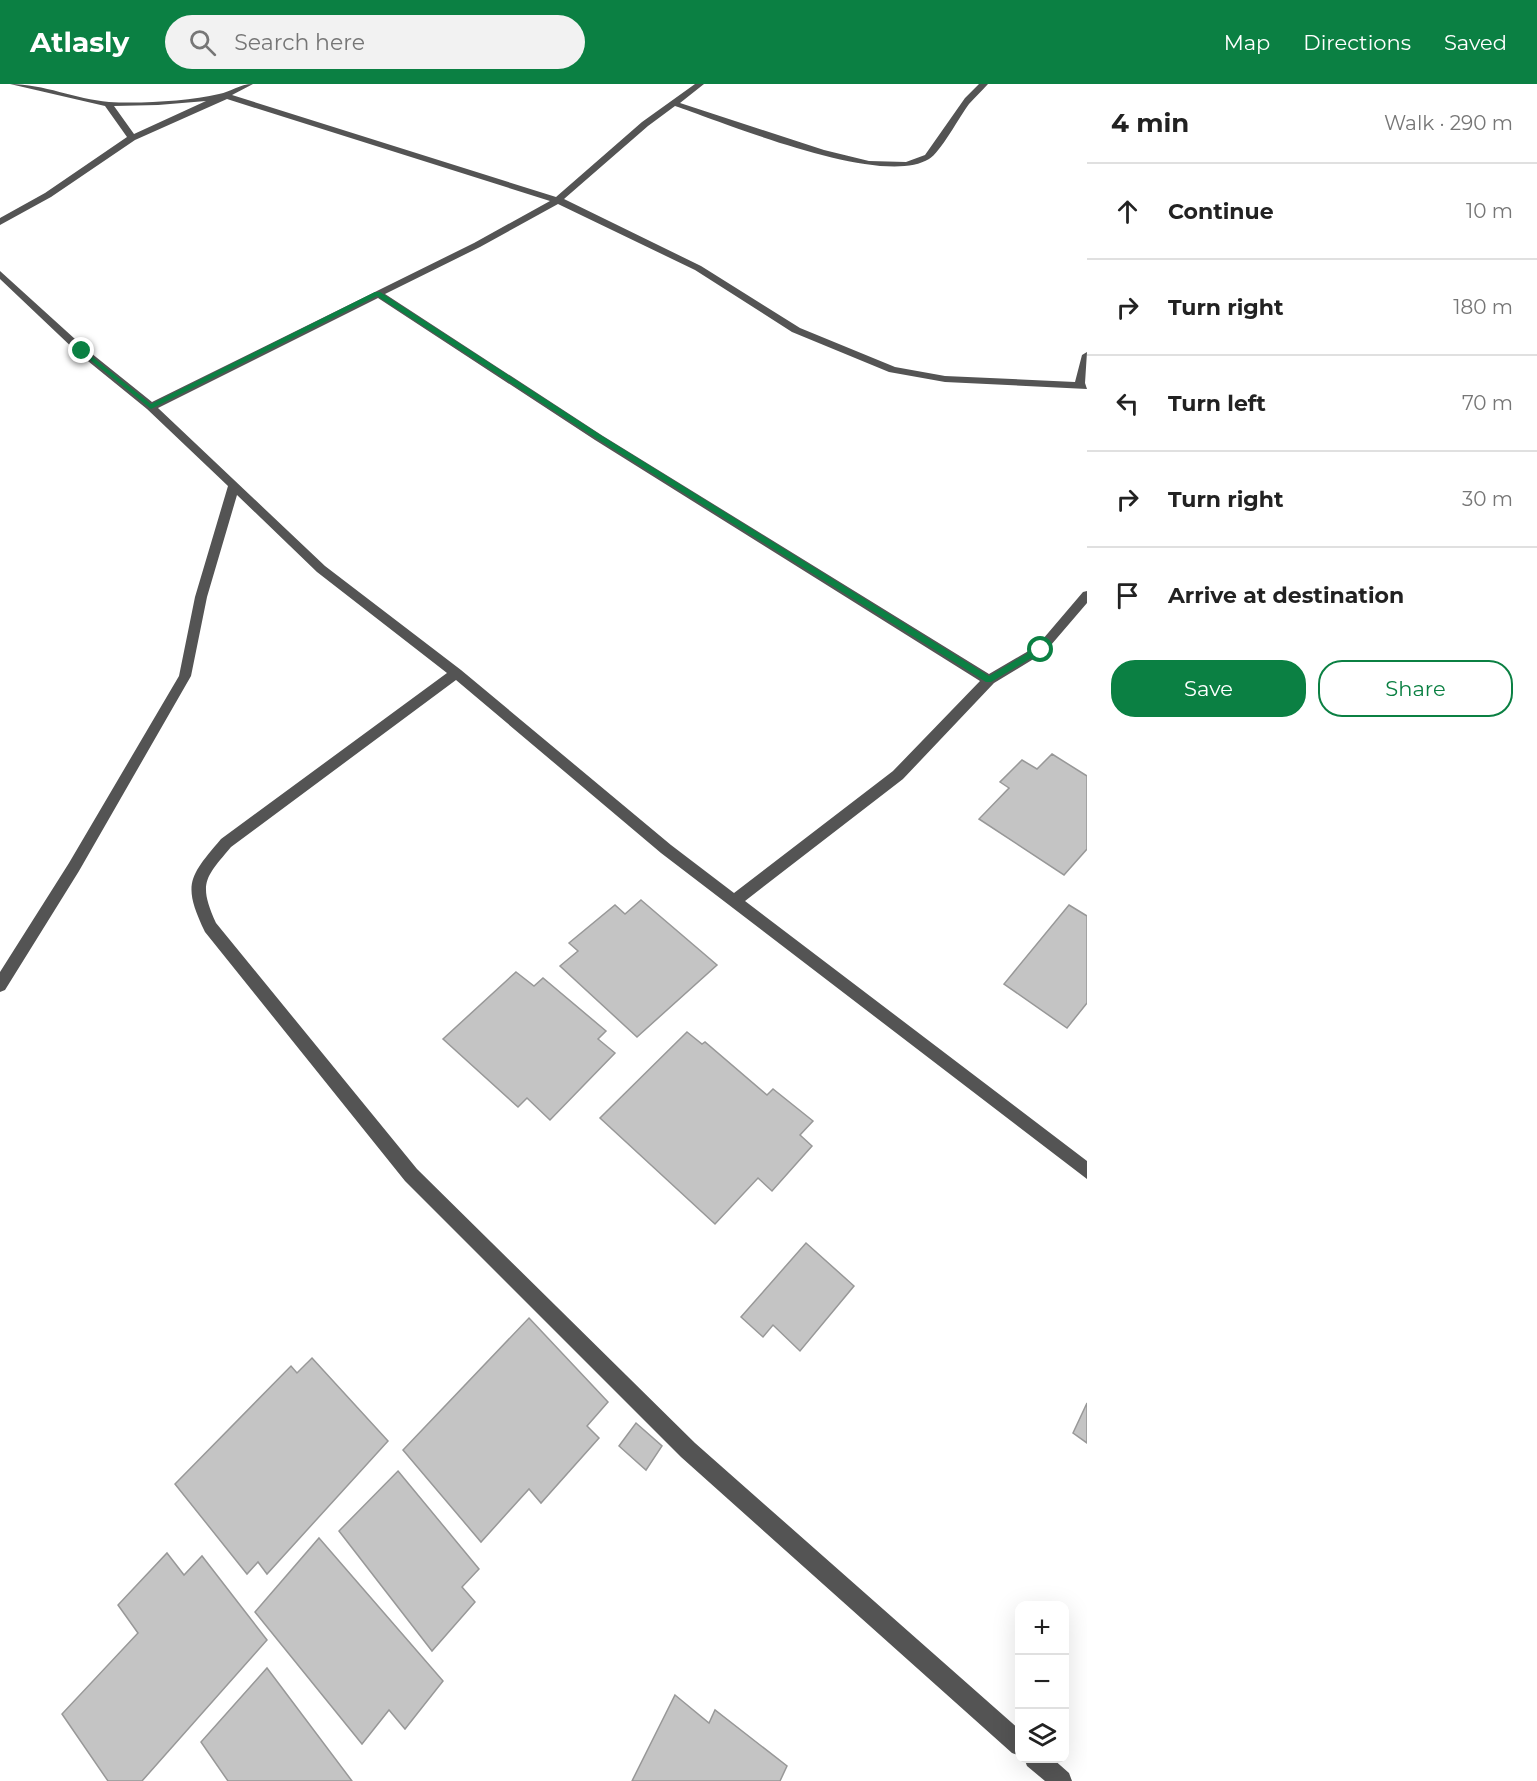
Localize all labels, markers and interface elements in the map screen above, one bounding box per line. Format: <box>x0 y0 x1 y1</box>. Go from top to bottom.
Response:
search box <box>165 15 585 69</box>
text: Atlasly <box>30 25 129 59</box>
icon: search <box>186 26 219 59</box>
text: Search here <box>234 29 365 56</box>
text: Map <box>1224 30 1270 55</box>
text: Directions <box>1303 30 1411 55</box>
text: Saved <box>1444 30 1507 55</box>
text: 4 min <box>1111 107 1189 139</box>
text: Walk · 290 m <box>1384 111 1513 135</box>
icon: ahead <box>1111 195 1144 228</box>
text: Continue <box>1168 198 1274 225</box>
text: 10 m <box>1466 199 1513 223</box>
icon: right <box>1111 291 1144 324</box>
text: Turn right <box>1168 294 1283 321</box>
text: 180 m <box>1453 295 1513 319</box>
route end <box>68 337 94 363</box>
icon: left <box>1111 387 1144 420</box>
text: Turn left <box>1168 390 1266 417</box>
text: 70 m <box>1462 391 1513 415</box>
icon: right <box>1111 483 1144 516</box>
text: Turn right <box>1168 486 1283 513</box>
text: 30 m <box>1462 487 1513 511</box>
icon: arrive <box>1111 579 1144 612</box>
text: Arrive at destination <box>1168 582 1404 609</box>
route start <box>1027 636 1053 662</box>
button: Save <box>1111 660 1306 717</box>
button: Share <box>1318 660 1513 717</box>
map controls <box>1015 1601 1069 1763</box>
button: + <box>1015 1601 1069 1655</box>
button: − <box>1015 1655 1069 1709</box>
button: layers <box>1015 1709 1069 1763</box>

